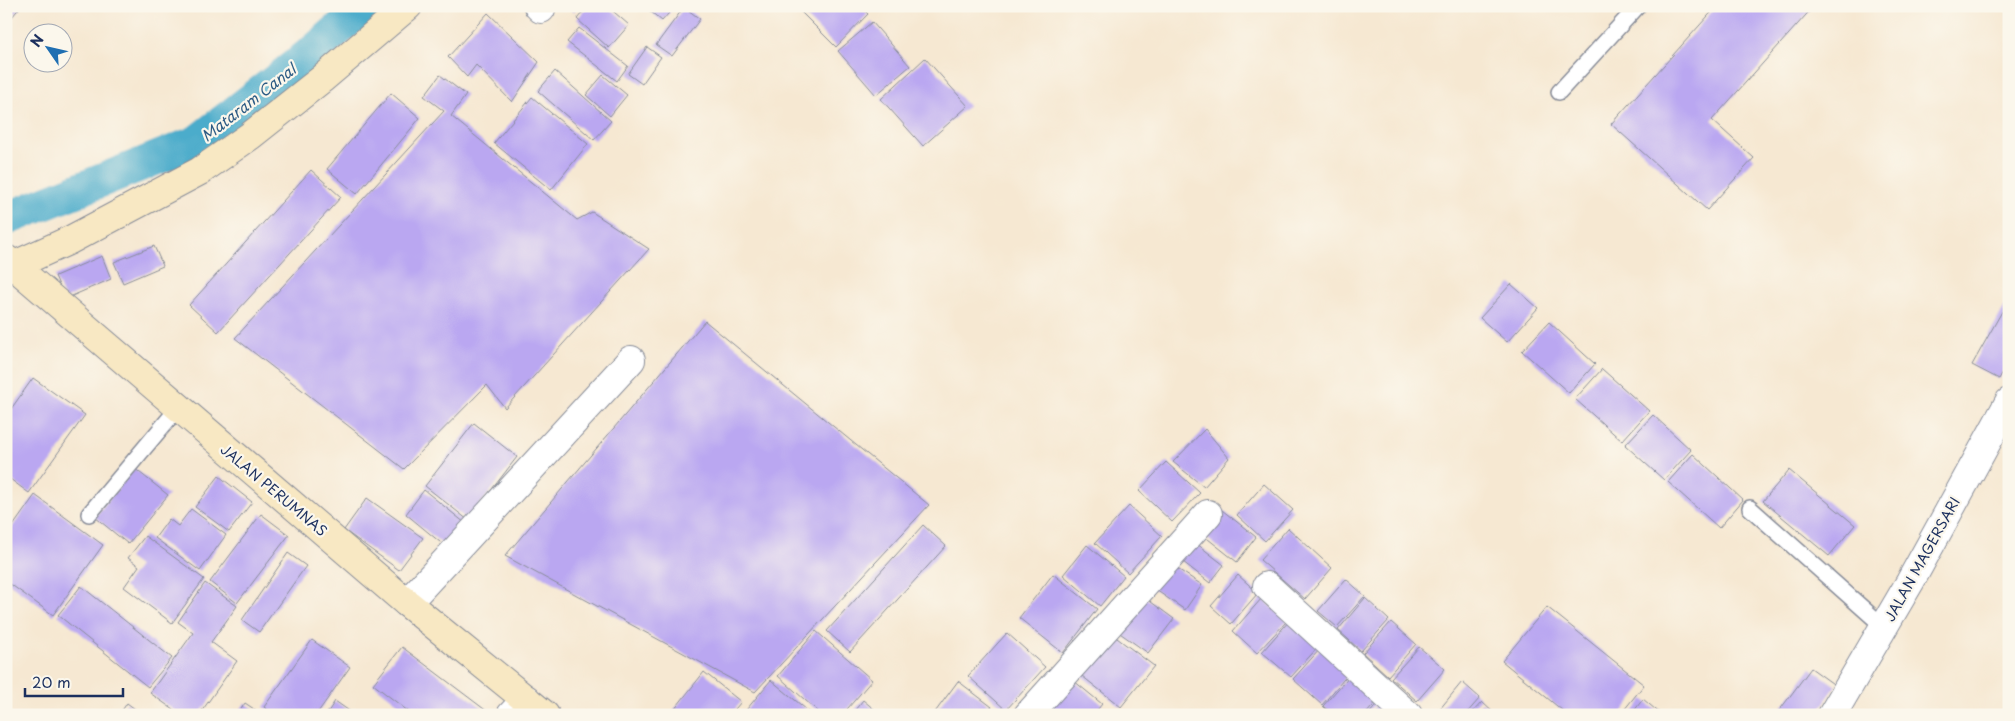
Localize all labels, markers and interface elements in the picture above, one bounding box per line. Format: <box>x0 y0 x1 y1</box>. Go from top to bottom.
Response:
north arrow <box>22 22 72 72</box>
text: N <box>25 30 49 51</box>
water label: Mataram Canal <box>196 56 303 146</box>
street label: JALAN PERUMNAS <box>216 439 332 541</box>
street label: JALAN MAGERSARI <box>1879 493 1965 625</box>
scale bar <box>25 666 122 698</box>
text: 20 m <box>32 670 71 693</box>

